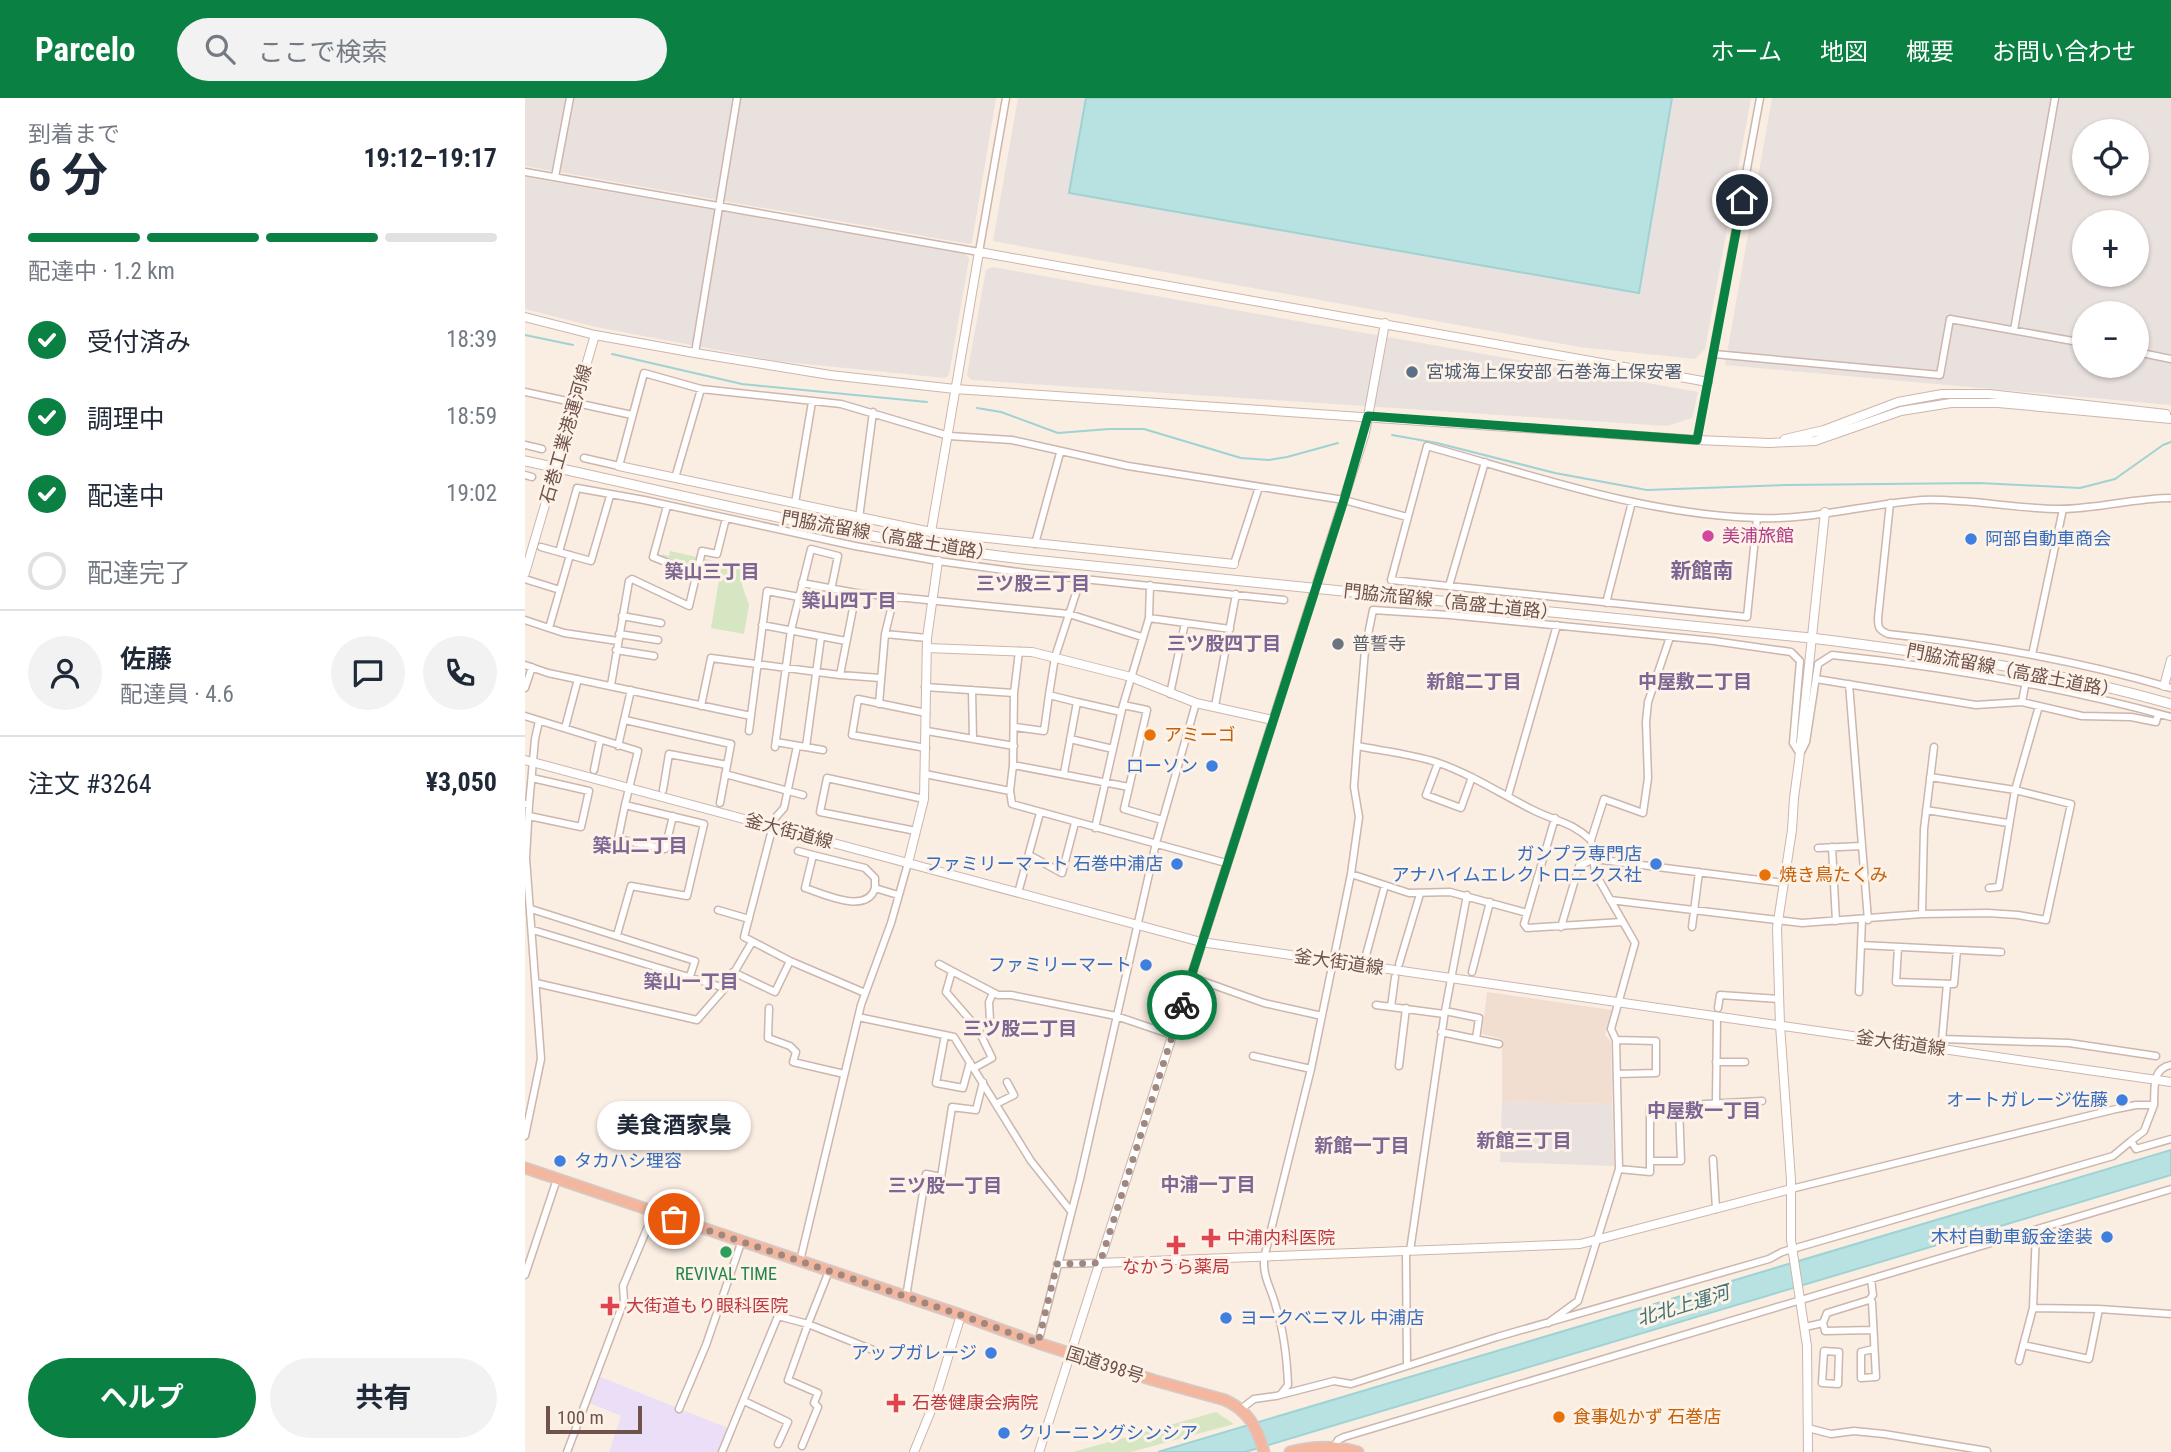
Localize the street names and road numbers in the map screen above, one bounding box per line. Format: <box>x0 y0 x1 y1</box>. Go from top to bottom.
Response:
street label: 石巻工業港運河線 <box>536 362 595 506</box>
street label: 門脇流留線（高盛土道路） <box>780 506 996 565</box>
street label: 門脇流留線（高盛土道路） <box>1343 580 1560 623</box>
street label: 門脇流留線（高盛土道路） <box>1905 640 2121 701</box>
street label: 釜大街道線 <box>743 809 835 852</box>
street label: 釜大街道線 <box>1293 945 1385 978</box>
street label: 釜大街道線 <box>1855 1026 1947 1059</box>
street label: 国道398号 <box>1064 1342 1147 1387</box>

